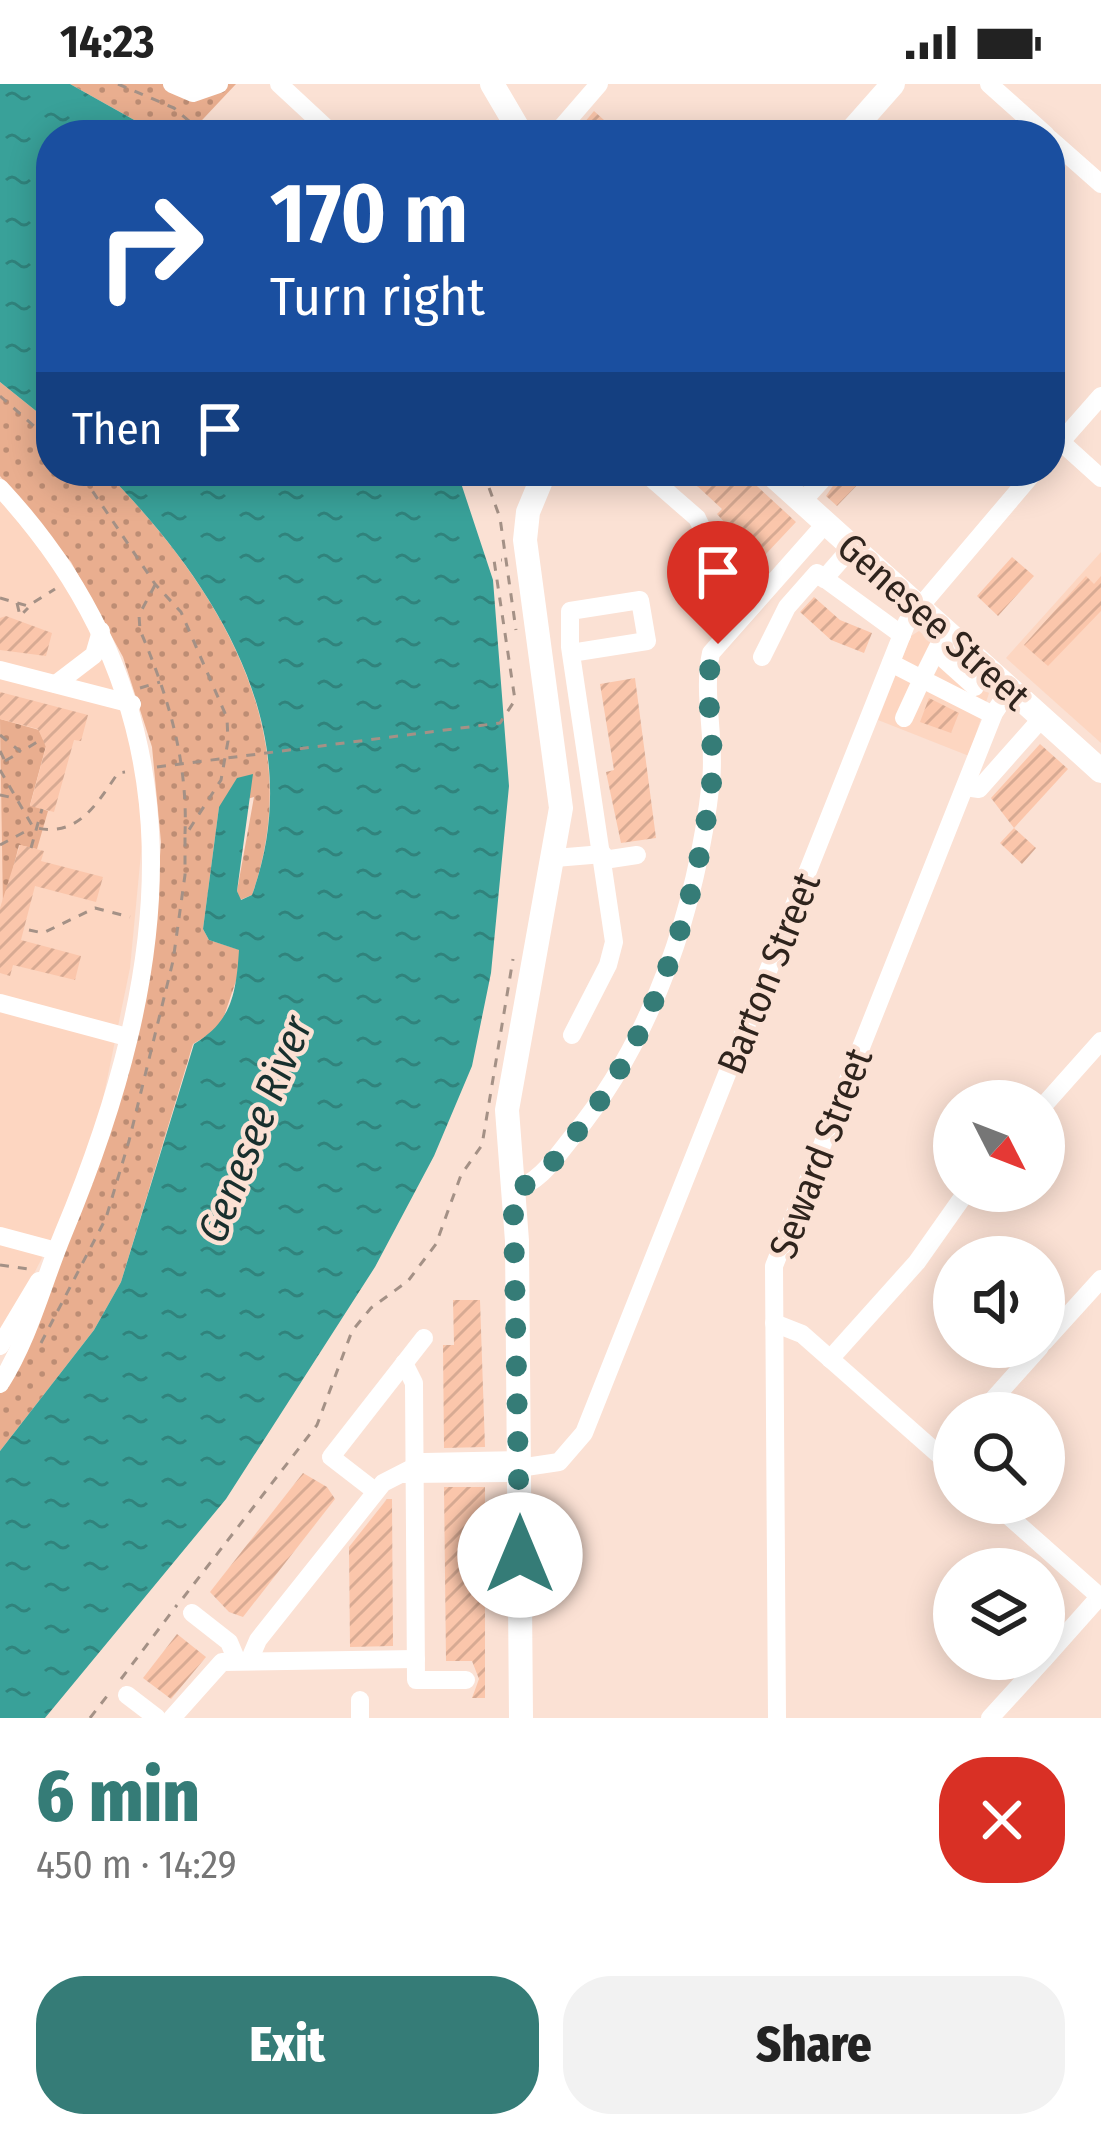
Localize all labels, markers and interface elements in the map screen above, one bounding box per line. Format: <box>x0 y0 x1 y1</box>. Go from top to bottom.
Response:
text: 14:23 <box>60 15 155 69</box>
text: 170 m <box>270 163 468 264</box>
icon: right <box>72 168 228 324</box>
text: Turn right <box>270 265 485 329</box>
icon: arrive <box>187 396 253 462</box>
text: Then <box>72 402 163 456</box>
pin <box>667 521 769 644</box>
street label: Genesee Street <box>828 524 1039 720</box>
icon: arrive <box>685 539 751 605</box>
street label: Barton Street <box>708 866 830 1080</box>
water label: Genesee River <box>187 1008 323 1250</box>
street label: Seward Street <box>760 1042 882 1265</box>
north arrow <box>933 1080 1065 1212</box>
map controls <box>933 1080 1065 1680</box>
button: sound <box>933 1236 1065 1368</box>
button: search <box>933 1392 1065 1524</box>
position arrow <box>457 1492 583 1618</box>
button: layers <box>933 1548 1065 1680</box>
text: 6 min <box>36 1754 200 1840</box>
button: close <box>939 1757 1065 1883</box>
text: 450 m · 14:29 <box>36 1842 237 1888</box>
button: Exit <box>36 1976 539 2114</box>
button: Share <box>563 1976 1065 2114</box>

